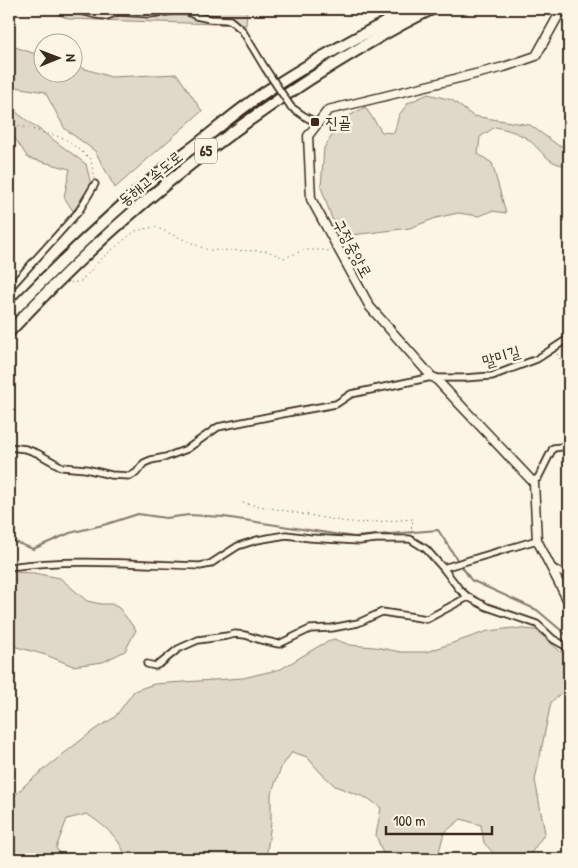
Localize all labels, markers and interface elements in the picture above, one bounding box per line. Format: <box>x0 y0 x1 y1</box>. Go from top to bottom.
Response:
north arrow <box>32 32 82 82</box>
text: N <box>62 54 81 62</box>
place label: 진골 <box>325 111 351 133</box>
marker: 진골 <box>309 116 321 128</box>
road number: 65 <box>195 138 217 164</box>
street label: 동해고속도로 <box>113 145 187 211</box>
street label: 구정중앙로 <box>328 214 378 282</box>
street label: 말미길 <box>479 340 523 372</box>
scale bar <box>386 803 492 835</box>
text: 100 m <box>393 810 426 831</box>

